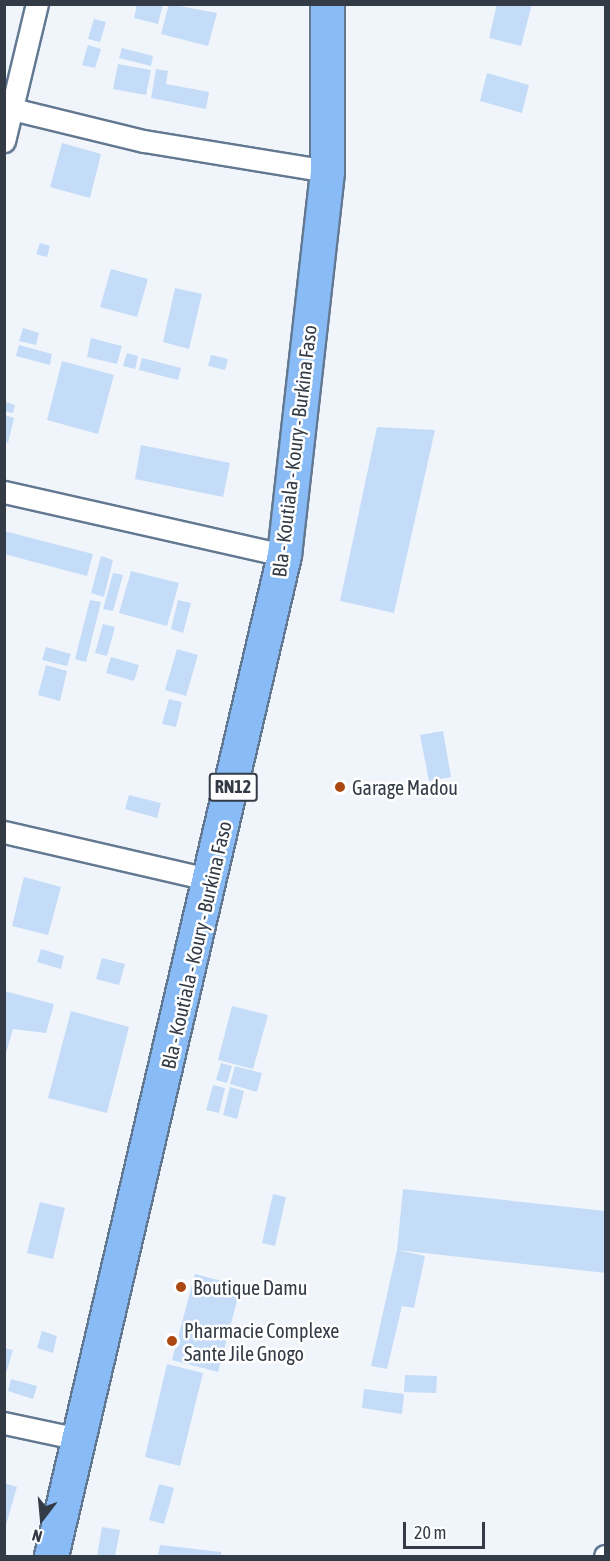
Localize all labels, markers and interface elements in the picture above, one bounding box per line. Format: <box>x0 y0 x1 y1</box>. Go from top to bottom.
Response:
street label: Bla - Koutiala - Koury - Burkina Faso <box>267 324 321 578</box>
road number: RN12 <box>208 772 258 802</box>
place label: Garage Madou <box>352 775 458 799</box>
marker: Garage Madou <box>333 780 347 794</box>
street label: Bla - Koutiala - Koury - Burkina Faso <box>156 819 236 1071</box>
place label: Boutique Damu <box>193 1275 307 1299</box>
marker: Boutique Damu <box>174 1280 188 1294</box>
place label: Pharmacie Complexe Sante Jile Gnogo <box>184 1318 339 1365</box>
marker: Pharmacie Complexe Sante Jile Gnogo <box>165 1334 179 1348</box>
north arrow <box>12 1489 72 1549</box>
scale bar <box>406 1510 488 1548</box>
text: 20 m <box>414 1522 446 1543</box>
text: N <box>30 1526 44 1546</box>

